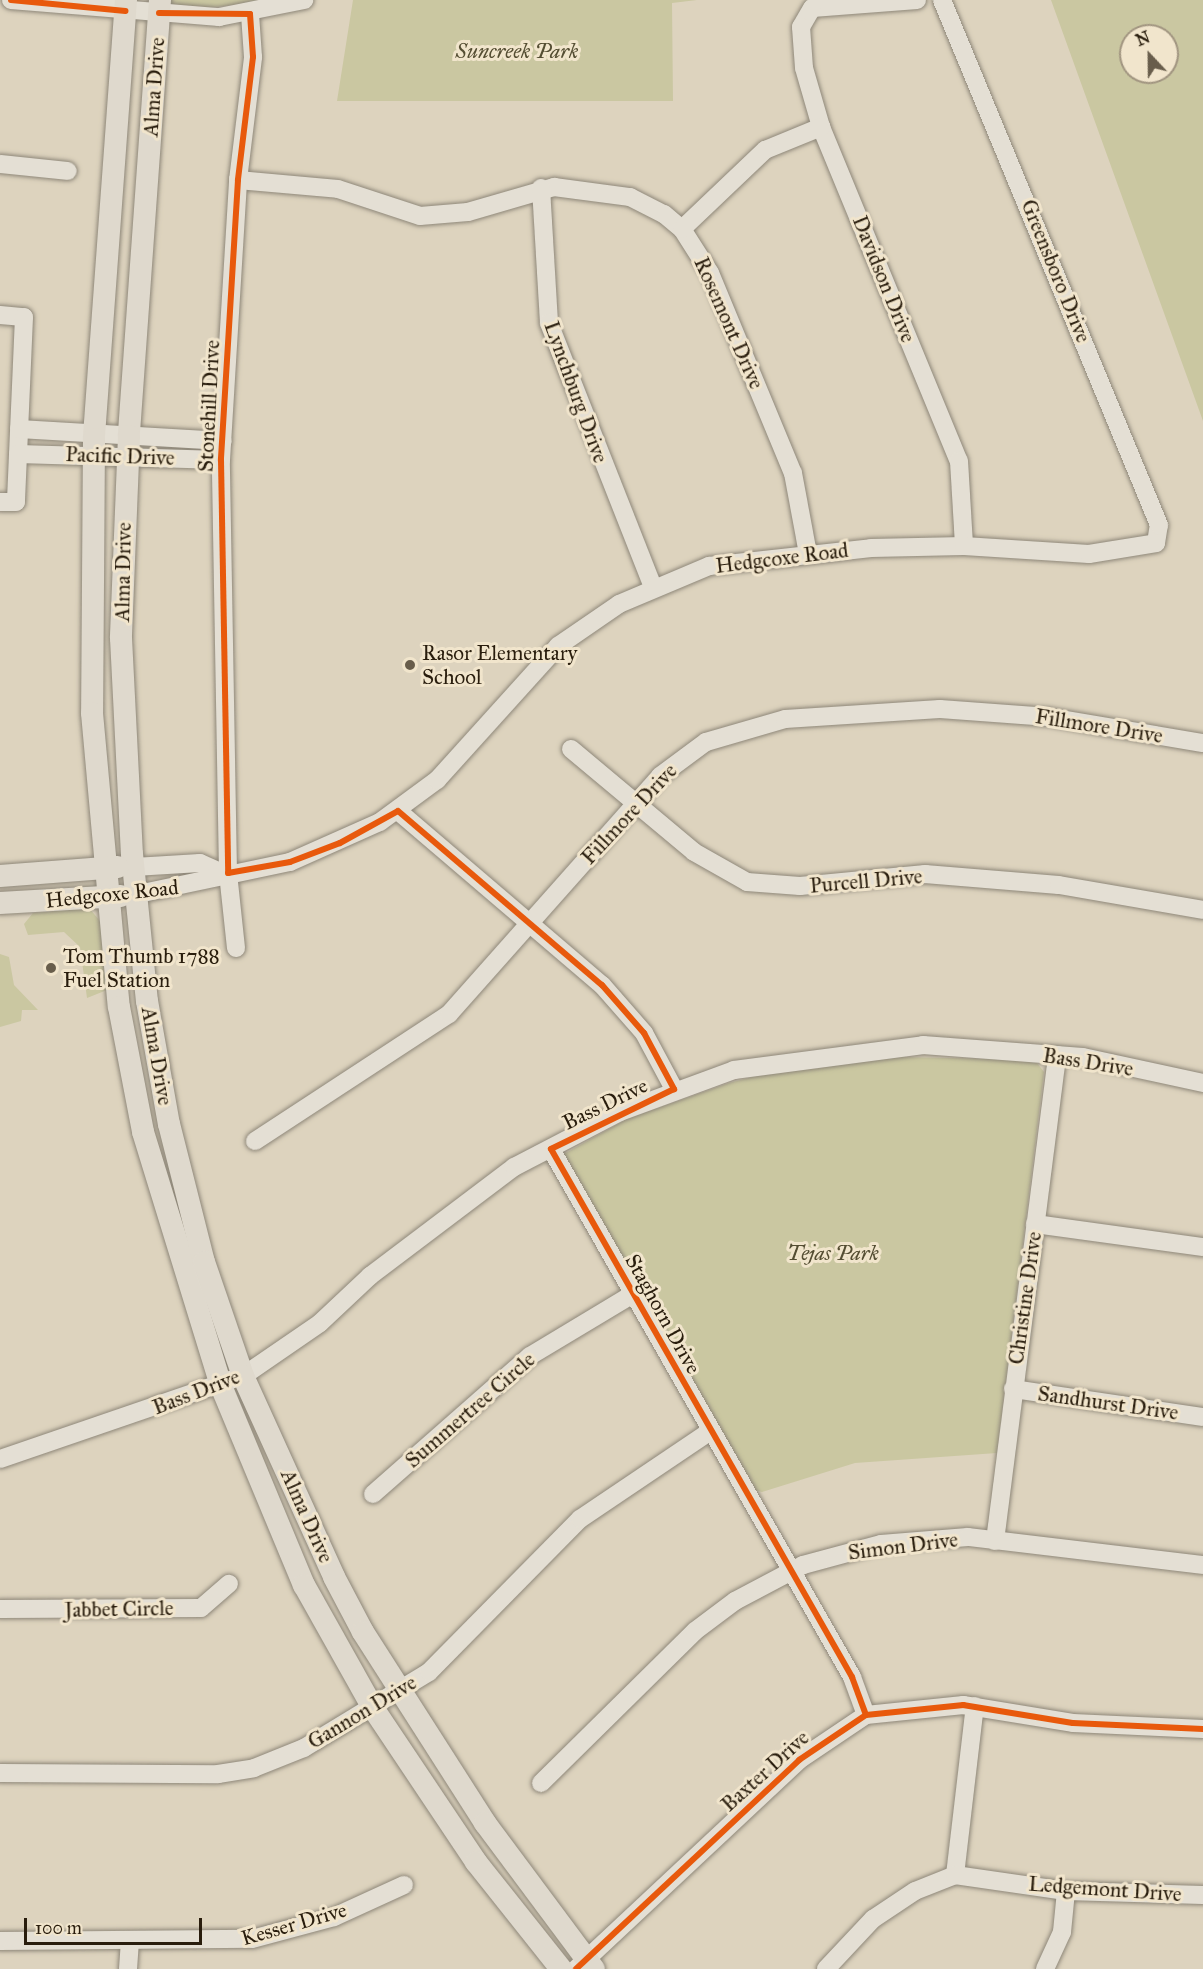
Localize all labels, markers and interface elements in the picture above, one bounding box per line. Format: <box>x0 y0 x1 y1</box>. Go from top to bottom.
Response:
north arrow <box>1119 24 1179 84</box>
text: N <box>1133 27 1153 50</box>
street label: Alma Drive <box>138 37 170 137</box>
park label: Suncreek Park <box>456 38 578 64</box>
street label: Greensboro Drive <box>1016 196 1096 346</box>
street label: Davidson Drive <box>847 212 921 346</box>
street label: Rosemont Drive <box>689 253 769 393</box>
street label: Lynchburg Drive <box>539 318 613 466</box>
street label: Stonehill Drive <box>193 339 225 473</box>
street label: Pacific Drive <box>65 442 175 470</box>
street label: Alma Drive <box>110 522 136 622</box>
street label: Hedgcoxe Road <box>714 537 850 579</box>
place label: Rasor Elementary School <box>422 640 577 690</box>
marker: Rasor Elementary School <box>403 658 417 672</box>
street label: Fillmore Drive <box>1033 703 1165 749</box>
street label: Fillmore Drive <box>576 758 682 870</box>
street label: Purcell Drive <box>809 864 923 898</box>
street label: Hedgcoxe Road <box>44 874 180 914</box>
place label: Tom Thumb 1788 Fuel Station <box>63 943 220 993</box>
marker: Tom Thumb 1788 Fuel Station <box>44 961 58 975</box>
street label: Alma Drive <box>136 1005 178 1107</box>
street label: Bass Drive <box>1041 1042 1135 1082</box>
street label: Bass Drive <box>559 1073 651 1135</box>
street label: Christine Drive <box>1003 1230 1047 1366</box>
park label: Tejas Park <box>787 1240 879 1266</box>
street label: Staghorn Drive <box>620 1250 706 1378</box>
street label: Summertree Circle <box>400 1347 540 1473</box>
street label: Bass Drive <box>149 1364 243 1420</box>
street label: Sandhurst Drive <box>1036 1381 1180 1425</box>
street label: Alma Drive <box>275 1465 339 1567</box>
street label: Simon Drive <box>847 1527 959 1565</box>
street label: Jabbet Circle <box>64 1595 174 1623</box>
street label: Gannon Drive <box>303 1670 421 1754</box>
street label: Baxter Drive <box>716 1725 814 1817</box>
street label: Ledgemont Drive <box>1028 1871 1182 1907</box>
street label: Kesser Drive <box>238 1897 350 1951</box>
scale bar <box>27 1906 206 1944</box>
text: 100 m <box>35 1917 82 1939</box>

